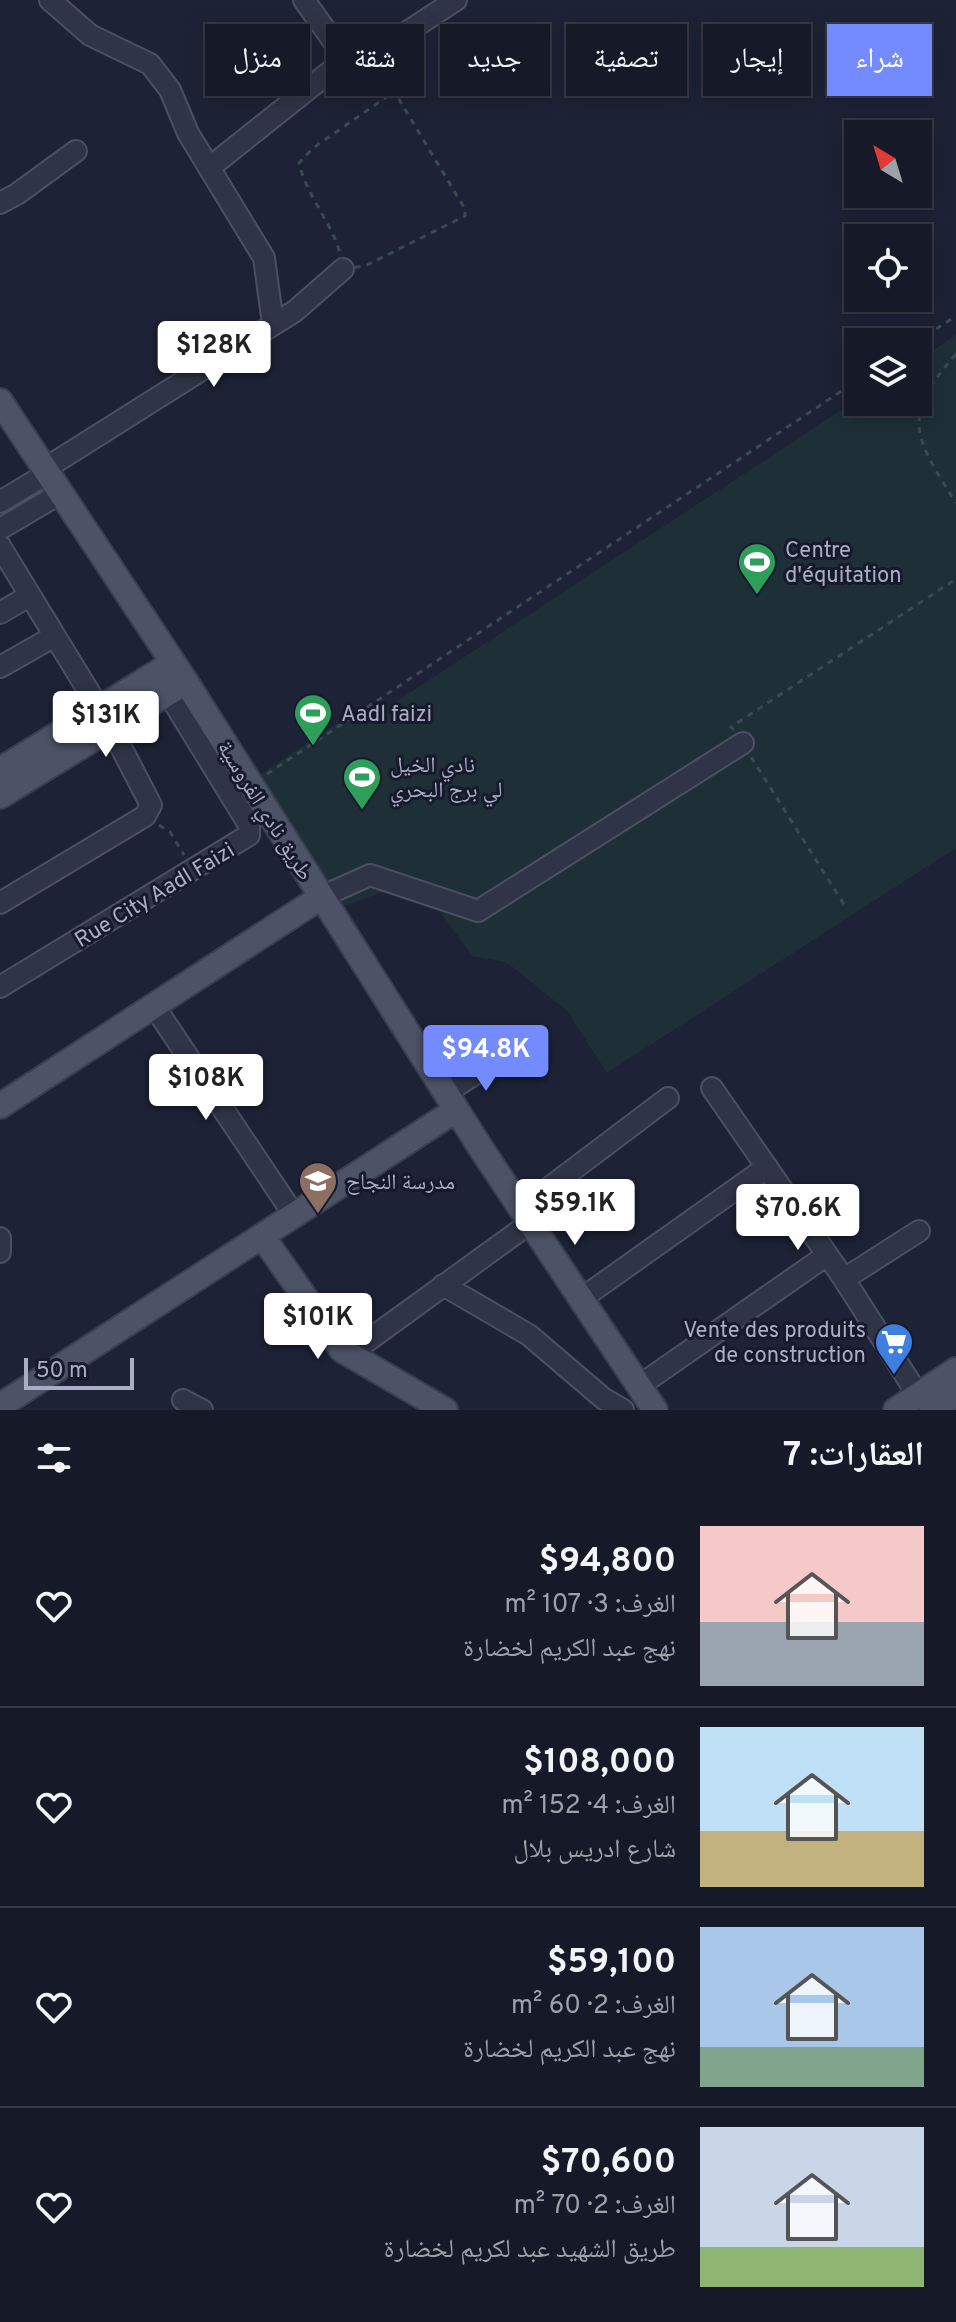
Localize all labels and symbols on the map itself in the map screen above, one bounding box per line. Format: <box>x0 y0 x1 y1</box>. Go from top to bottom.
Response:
north arrow <box>844 120 932 208</box>
pin: $128K <box>158 321 270 389</box>
place label: Centre d'équitation <box>785 538 902 590</box>
sports icon: Centre d'équitation <box>736 541 778 596</box>
pin: $131K <box>50 691 162 759</box>
sports icon: Aadl faizi <box>292 692 334 747</box>
place label: Aadl faizi <box>341 702 432 729</box>
street label: طريق نادي الفروسية <box>209 736 318 887</box>
place label: نادي الخيل لي برج البحري <box>390 753 503 807</box>
sports icon: نادي الخيل لي برج البحري <box>341 756 383 811</box>
street label: Rue City Aadl Faizi <box>70 838 240 955</box>
pin: $94.8K <box>421 1025 551 1093</box>
pin: $108K <box>150 1054 262 1122</box>
school or university icon: مدرسة النجاح <box>297 1160 339 1215</box>
place label: مدرسة النجاح <box>346 1170 455 1197</box>
pin: $59.1K <box>510 1179 640 1247</box>
pin: $70.6K <box>733 1184 863 1252</box>
pin: $101K <box>262 1293 374 1361</box>
place label: Vente des produits de construction <box>683 1318 866 1370</box>
supermarket icon: Vente des produits de construction <box>873 1321 915 1376</box>
scale bar <box>24 1354 134 1390</box>

